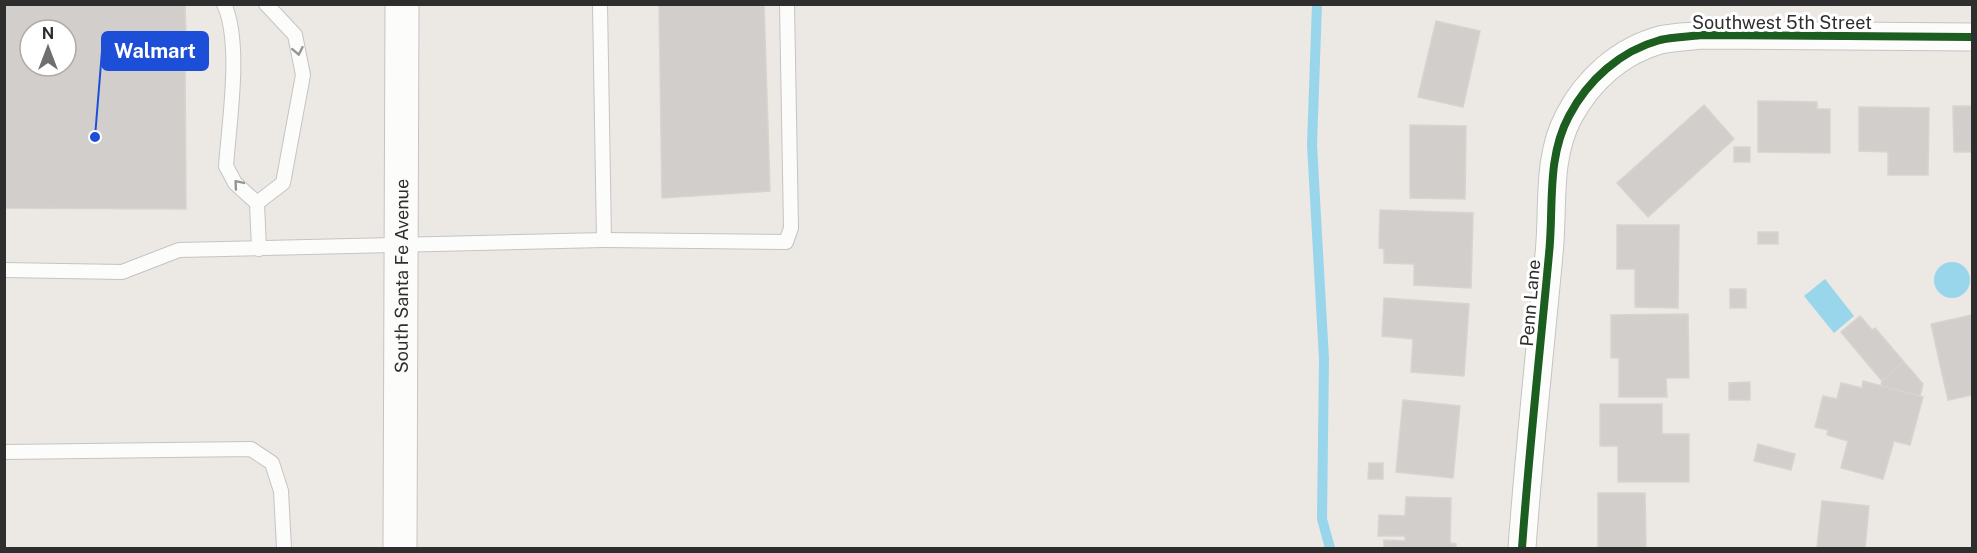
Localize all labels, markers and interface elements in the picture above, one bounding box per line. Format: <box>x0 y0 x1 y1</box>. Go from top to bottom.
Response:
street label: Southwest 5th Street <box>1692 12 1872 33</box>
north arrow <box>18 18 78 78</box>
text: N <box>42 24 54 43</box>
callout: Walmart <box>102 32 208 70</box>
text: Walmart <box>114 39 196 63</box>
one-way arrow <box>292 46 304 56</box>
street label: South Santa Fe Avenue <box>390 179 412 373</box>
one-way arrow <box>234 180 245 191</box>
street label: Penn Lane <box>1516 259 1544 347</box>

